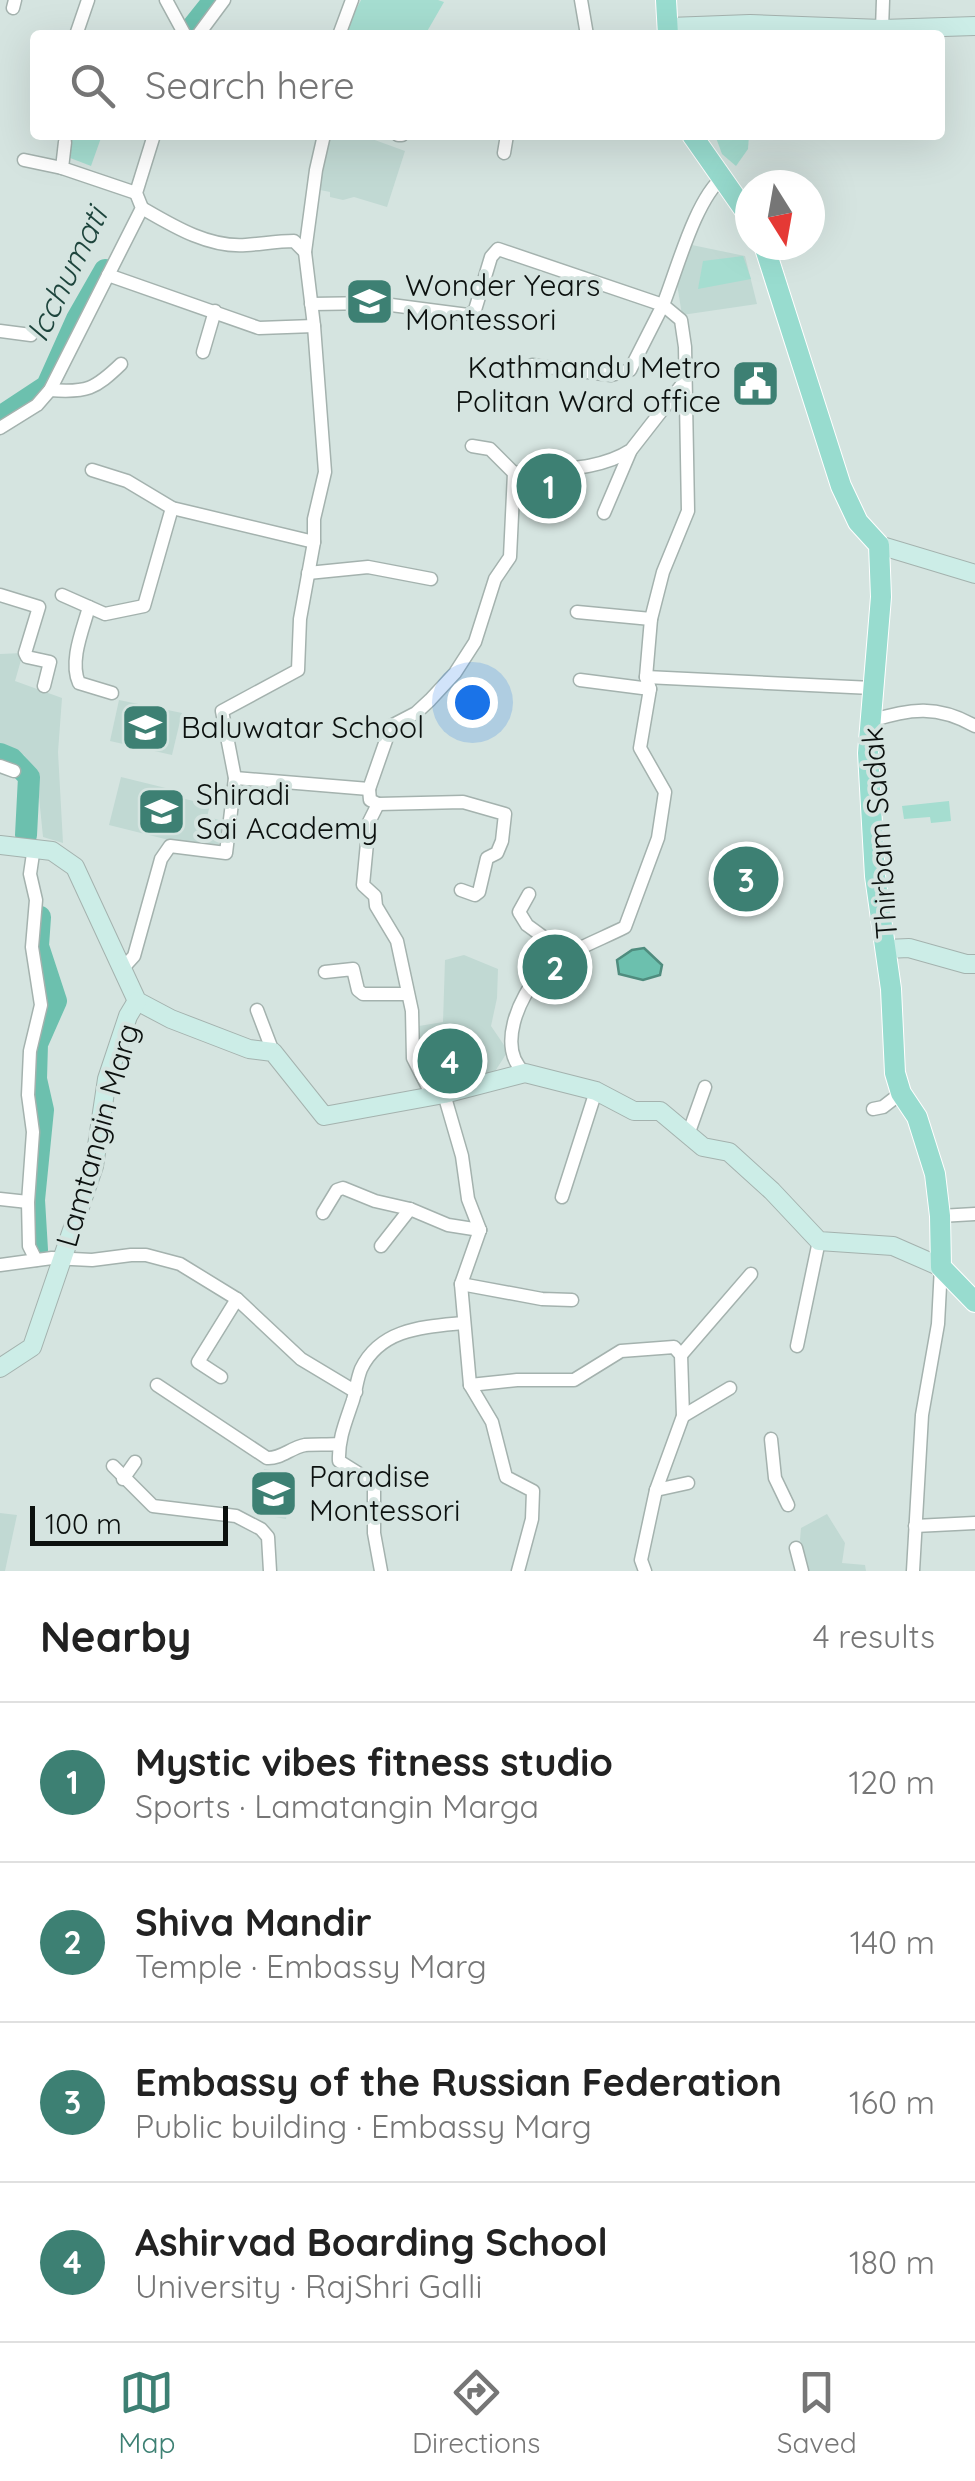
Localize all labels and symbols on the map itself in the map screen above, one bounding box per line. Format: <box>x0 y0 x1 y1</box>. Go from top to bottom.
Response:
north arrow <box>735 170 825 260</box>
water label: Icchumati <box>17 198 117 347</box>
place label: Wonder Years Montessori <box>405 266 600 338</box>
school or university icon: Wonder Years Montessori <box>344 276 396 328</box>
place label: Kathmandu Metro Politan Ward office <box>455 348 721 420</box>
public building icon: Kathmandu Metro Politan Ward office <box>730 358 782 410</box>
pin: 1 <box>516 448 582 524</box>
your location <box>447 677 498 728</box>
school or university icon: Baluwatar School <box>120 701 172 753</box>
place label: Baluwatar School <box>181 708 424 746</box>
street label: Thirbam Sadak <box>853 726 905 940</box>
place label: Shiradi Sai Academy <box>196 775 378 847</box>
school or university icon: Shiradi Sai Academy <box>135 785 187 837</box>
pin: 3 <box>714 842 778 916</box>
pin: 2 <box>522 930 588 1004</box>
street label: Lamtangin Marg <box>47 1019 147 1251</box>
pin: 4 <box>418 1024 482 1098</box>
place label: Paradise Montessori <box>309 1457 460 1529</box>
school or university icon: Paradise Montessori <box>248 1467 300 1519</box>
scale bar <box>30 1501 228 1546</box>

